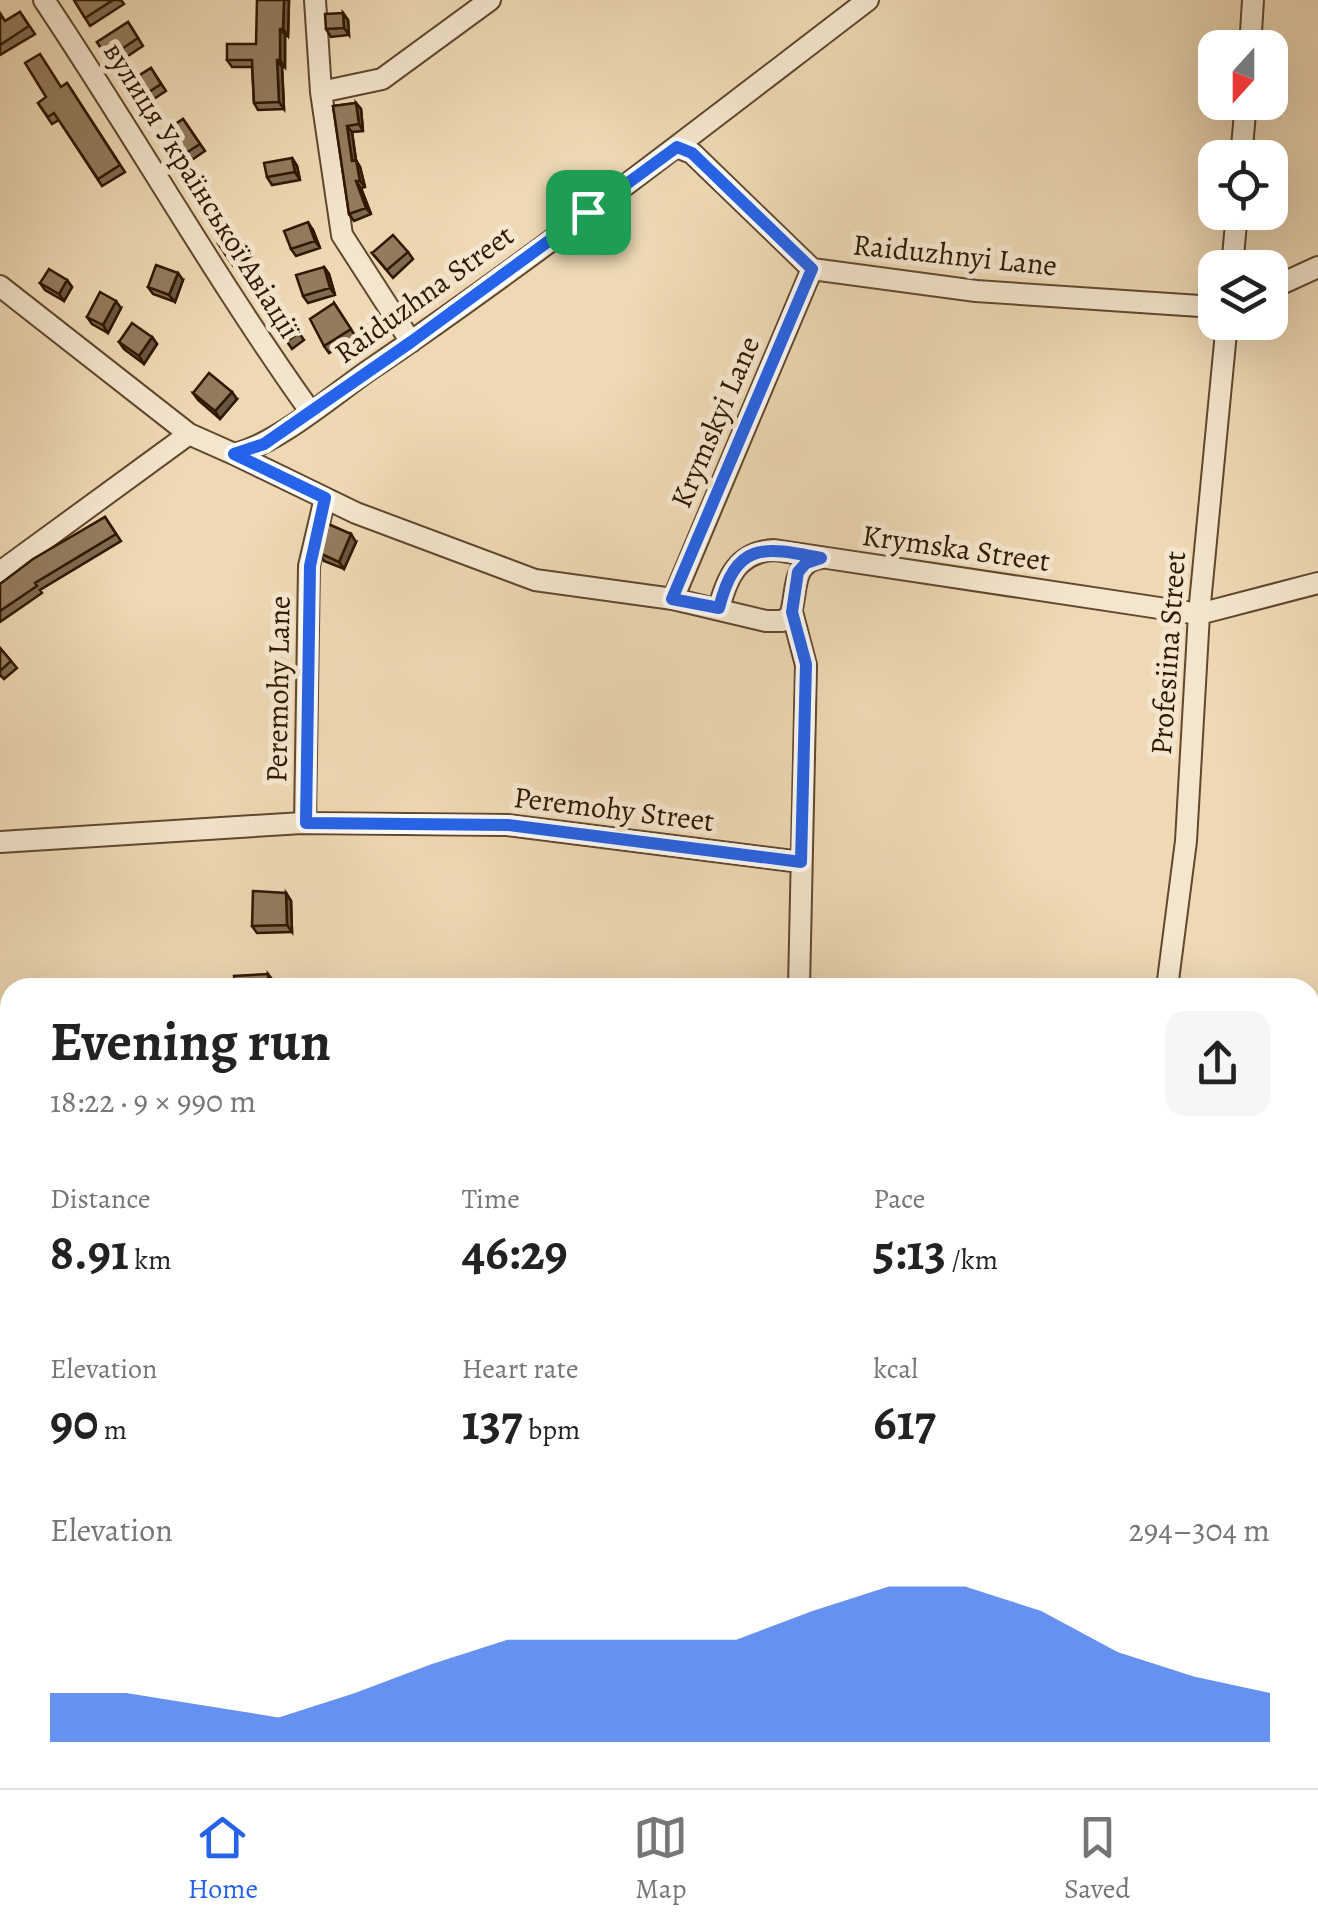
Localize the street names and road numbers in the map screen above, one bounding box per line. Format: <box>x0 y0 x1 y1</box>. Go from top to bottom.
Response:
street label: вулиця Української Авіації <box>94 34 310 346</box>
street label: Raiduzhna Street <box>326 215 522 373</box>
street label: Raiduzhnyi Lane <box>851 224 1059 286</box>
street label: Krymskyi Lane <box>661 330 769 514</box>
street label: Krymska Street <box>860 515 1053 581</box>
street label: Profesiina Street <box>1141 550 1195 756</box>
street label: Peremohy Lane <box>256 595 300 783</box>
street label: Peremohy Street <box>511 777 717 841</box>

